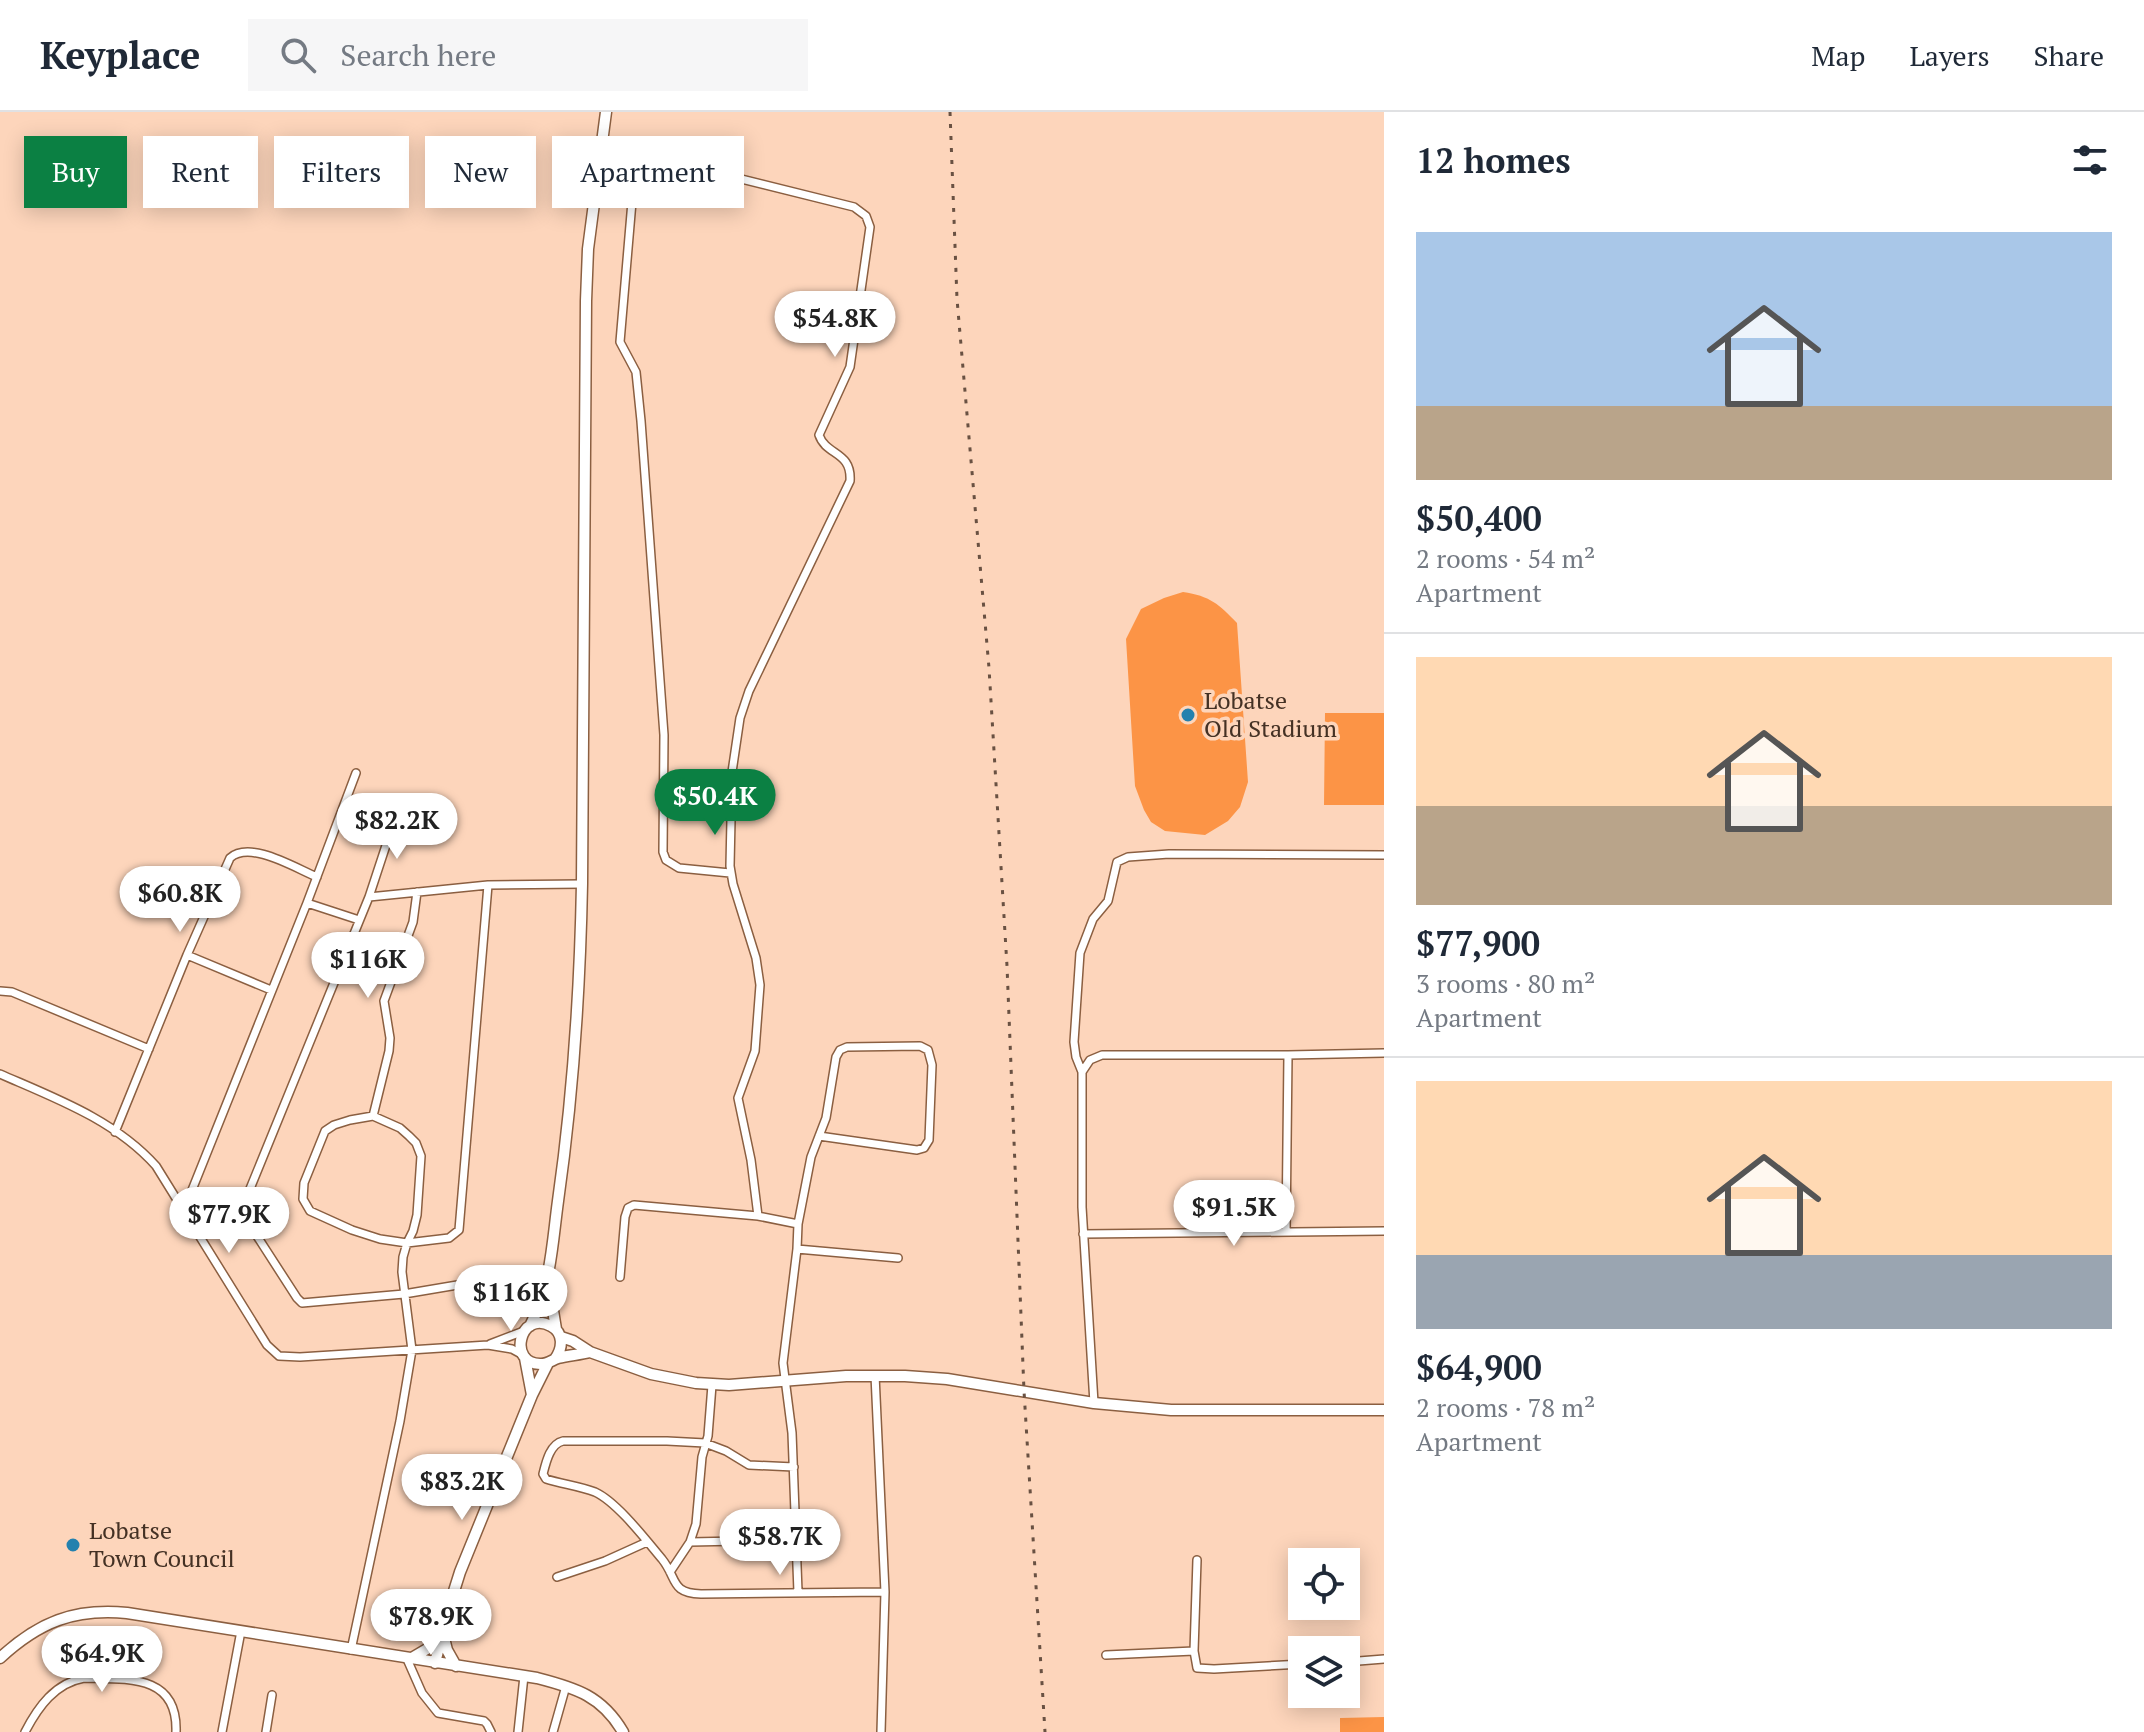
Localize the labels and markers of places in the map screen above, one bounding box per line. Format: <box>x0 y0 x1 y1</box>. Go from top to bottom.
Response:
pin: $54.8K <box>770 291 900 359</box>
place label: Lobatse Old Stadium <box>1204 684 1337 744</box>
marker: Lobatse Old Stadium <box>1179 706 1197 724</box>
pin: $50.4K <box>650 769 780 837</box>
pin: $82.2K <box>332 793 462 861</box>
pin: $60.8K <box>115 866 245 934</box>
pin: $116K <box>312 932 424 1000</box>
pin: $91.5K <box>1169 1180 1299 1248</box>
pin: $77.9K <box>164 1187 294 1255</box>
pin: $116K <box>455 1265 567 1333</box>
pin: $83.2K <box>397 1454 527 1522</box>
pin: $58.7K <box>715 1509 845 1577</box>
place label: Lobatse Town Council <box>89 1514 235 1574</box>
marker: Lobatse Town Council <box>64 1536 82 1554</box>
pin: $78.9K <box>366 1589 496 1657</box>
pin: $64.9K <box>37 1626 167 1694</box>

